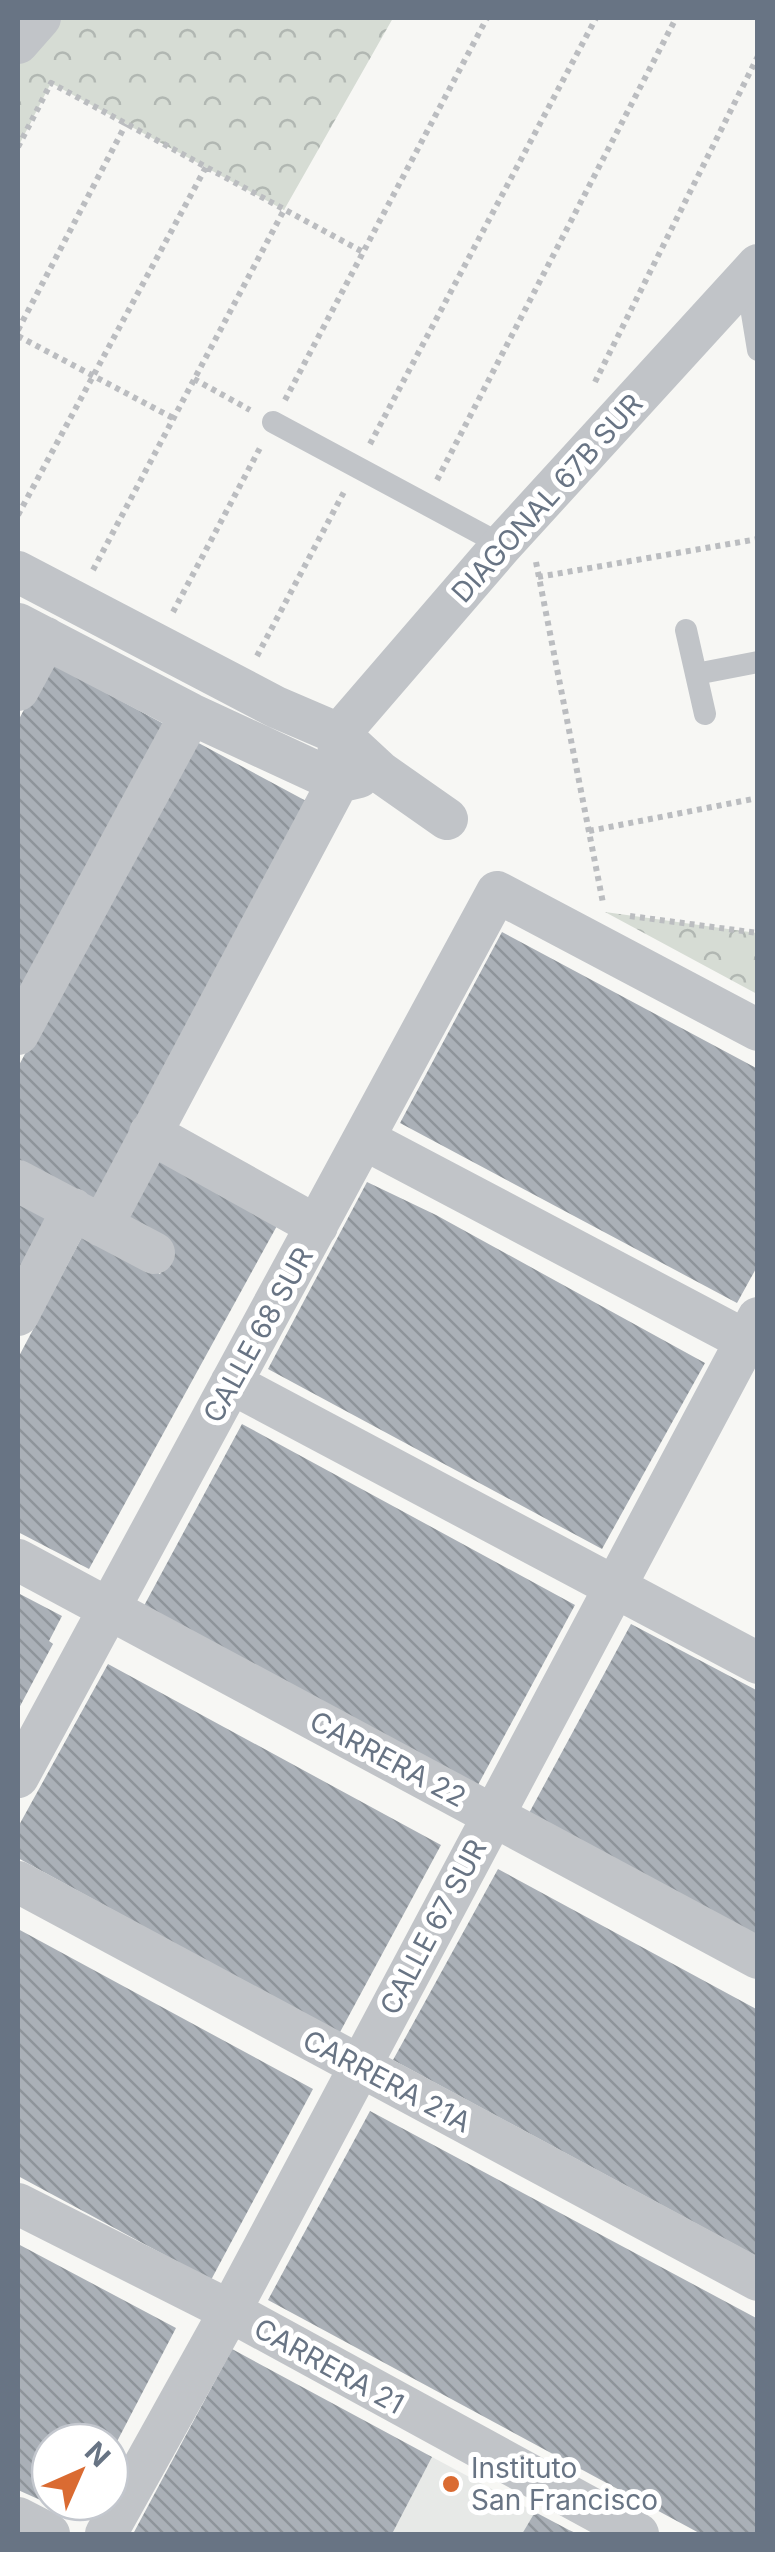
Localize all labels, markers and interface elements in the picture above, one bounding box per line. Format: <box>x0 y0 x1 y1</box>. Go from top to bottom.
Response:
street label: DIAGONAL 67B SUR <box>444 387 650 609</box>
street label: CALLE 68 SUR <box>196 1241 320 1429</box>
street label: CARRERA 22 <box>304 1704 472 1814</box>
street label: CALLE 67 SUR <box>373 1834 493 2020</box>
street label: CARRERA 21A <box>297 2023 477 2139</box>
street label: CARRERA 21 <box>248 2311 410 2421</box>
north arrow <box>30 2422 130 2522</box>
text: N <box>78 2435 117 2474</box>
place label: Instituto San Francisco <box>471 2451 658 2517</box>
marker: Instituto San Francisco <box>440 2473 462 2495</box>

